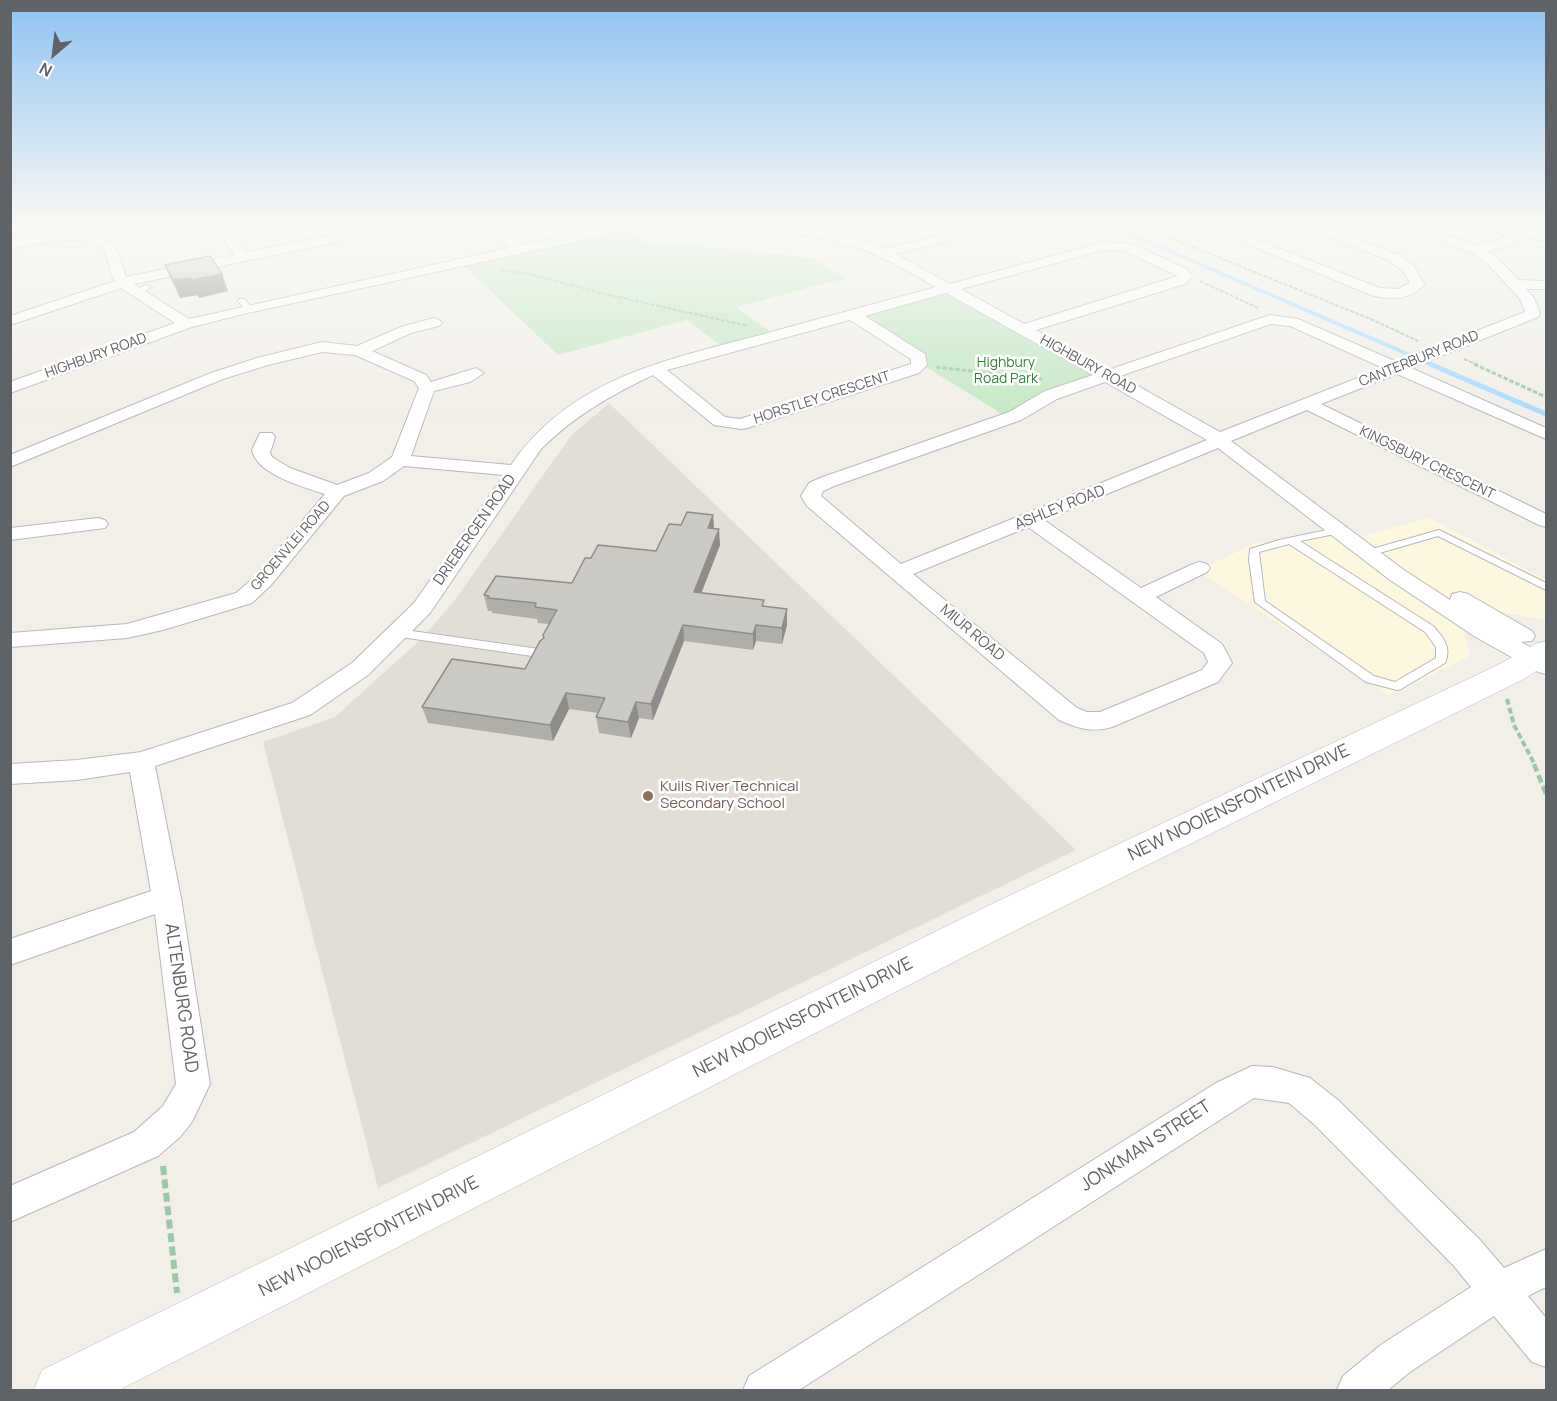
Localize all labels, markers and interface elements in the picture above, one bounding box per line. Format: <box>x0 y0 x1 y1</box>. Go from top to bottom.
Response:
north arrow <box>24 24 84 84</box>
text: N <box>35 57 56 82</box>
street label: CANTERBURY ROAD <box>1357 327 1481 391</box>
street label: HIGHBURY ROAD <box>43 330 149 382</box>
street label: HIGHBURY ROAD <box>1037 332 1139 398</box>
park label: Highbury Road Park <box>974 355 1038 388</box>
street label: HORSTLEY CRESCENT <box>752 368 892 428</box>
street label: KINGSBURY CRESCENT <box>1357 423 1497 503</box>
street label: DRIEBERGEN ROAD <box>430 471 520 589</box>
street label: ASHLEY ROAD <box>1012 482 1108 534</box>
street label: GROENVLEI ROAD <box>248 498 334 594</box>
street label: MIUR ROAD <box>936 601 1008 665</box>
street label: NEW NOOIENSFONTEIN DRIVE <box>1125 740 1353 866</box>
place label: Kuils River Technical Secondary School <box>660 778 799 813</box>
marker: Kuils River Technical Secondary School <box>641 789 655 803</box>
street label: ALTENBURG ROAD <box>160 922 202 1074</box>
street label: NEW NOOIENSFONTEIN DRIVE <box>690 953 916 1083</box>
street label: JONKMAN STREET <box>1077 1096 1215 1196</box>
street label: NEW NOOIENSFONTEIN DRIVE <box>256 1172 482 1302</box>

